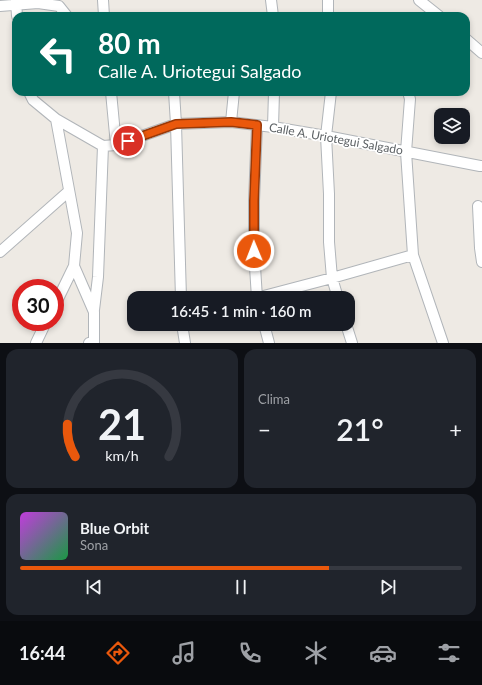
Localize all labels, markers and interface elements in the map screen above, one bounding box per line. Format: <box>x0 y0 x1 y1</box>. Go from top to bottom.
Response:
text: 80 m <box>98 26 161 60</box>
icon: left <box>32 28 84 80</box>
text: Calle A. Uriotegui Salgado <box>98 60 302 82</box>
map controls <box>434 108 470 144</box>
button: layers <box>434 108 470 144</box>
street label: Calle A. Uriotegui Salgado <box>268 119 404 158</box>
pin <box>111 124 145 158</box>
icon: arrive <box>117 130 139 152</box>
position arrow <box>233 230 275 272</box>
speed limit sign: 30 <box>12 279 64 331</box>
text: 16:45 · 1 min · 160 m <box>171 302 311 320</box>
text: Clima <box>258 391 290 407</box>
text: 21 <box>98 398 146 448</box>
text: 21° <box>336 411 384 447</box>
text: − <box>258 416 271 443</box>
text: + <box>449 416 462 443</box>
text: km/h <box>105 446 139 463</box>
text: Blue Orbit <box>80 519 149 537</box>
text: Sona <box>80 537 108 553</box>
icon: previous <box>83 576 105 598</box>
icon: pause <box>230 576 252 598</box>
icon: next <box>377 576 399 598</box>
icon: directions <box>104 639 132 667</box>
icon: music <box>170 639 198 667</box>
icon: phone <box>236 639 264 667</box>
icon: climate <box>302 639 330 667</box>
icon: car <box>369 639 397 667</box>
icon: filters <box>435 639 463 667</box>
text: 16:44 <box>19 642 66 664</box>

